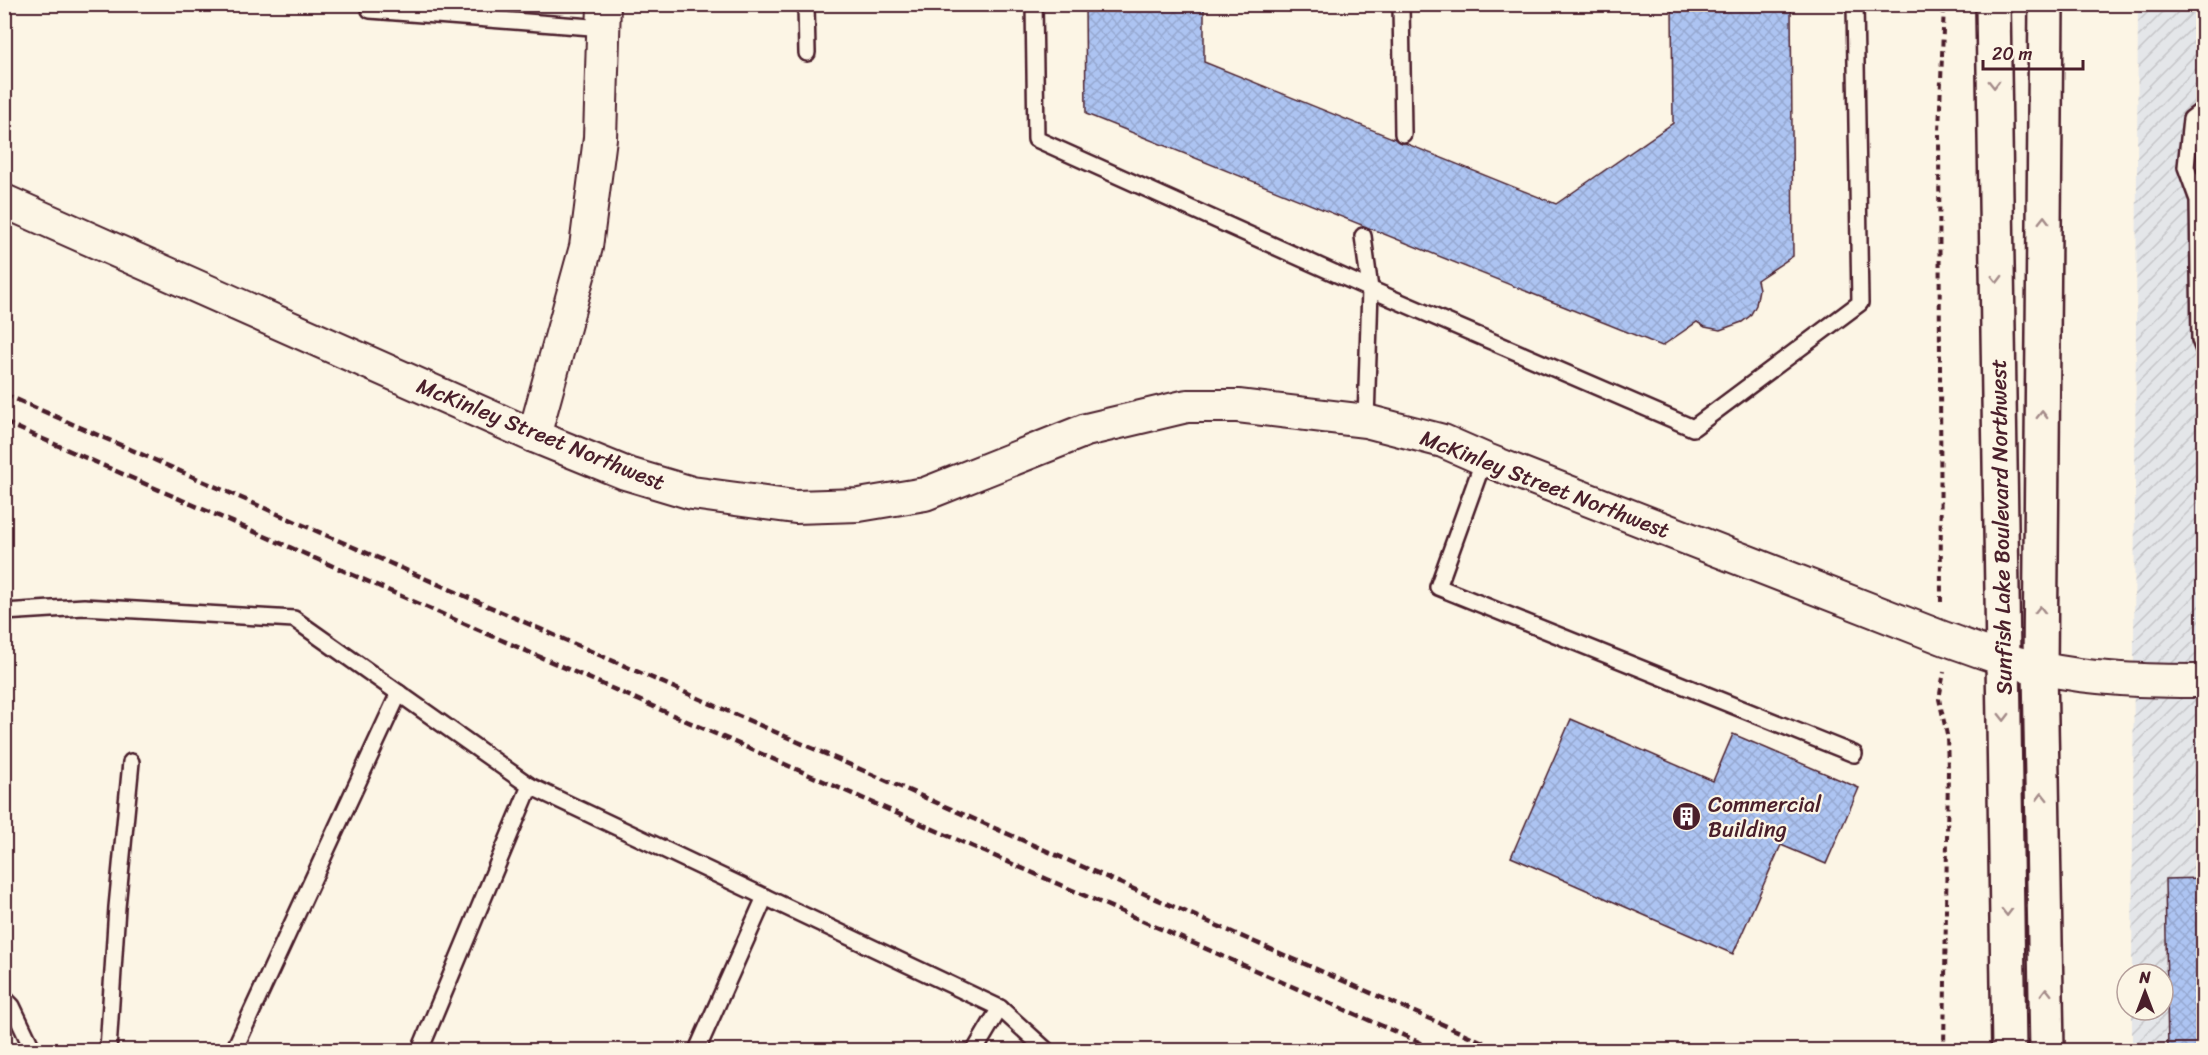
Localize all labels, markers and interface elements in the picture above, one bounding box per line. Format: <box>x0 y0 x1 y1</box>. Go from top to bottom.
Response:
scale bar <box>1983 33 2084 71</box>
text: 20 m <box>1992 38 2032 70</box>
one-way arrow <box>1988 79 2000 88</box>
one-way arrow <box>2038 216 2050 225</box>
one-way arrow <box>1991 274 2003 283</box>
street label: Sunfish Lake Boulevard Northwest <box>1979 358 2023 695</box>
street label: McKinley Street Northwest <box>411 366 671 502</box>
one-way arrow <box>2036 411 2048 420</box>
street label: McKinley Street Northwest <box>1414 418 1676 550</box>
one-way arrow <box>2034 606 2046 615</box>
one-way arrow <box>1998 713 2010 722</box>
place label: Commercial Building <box>1708 785 1822 849</box>
one-way arrow <box>2036 793 2049 802</box>
building icon: Commercial Building <box>1671 801 1703 833</box>
one-way arrow <box>2001 908 2013 917</box>
north arrow <box>2115 962 2175 1022</box>
text: N <box>2138 963 2151 992</box>
one-way arrow <box>2040 988 2052 997</box>

